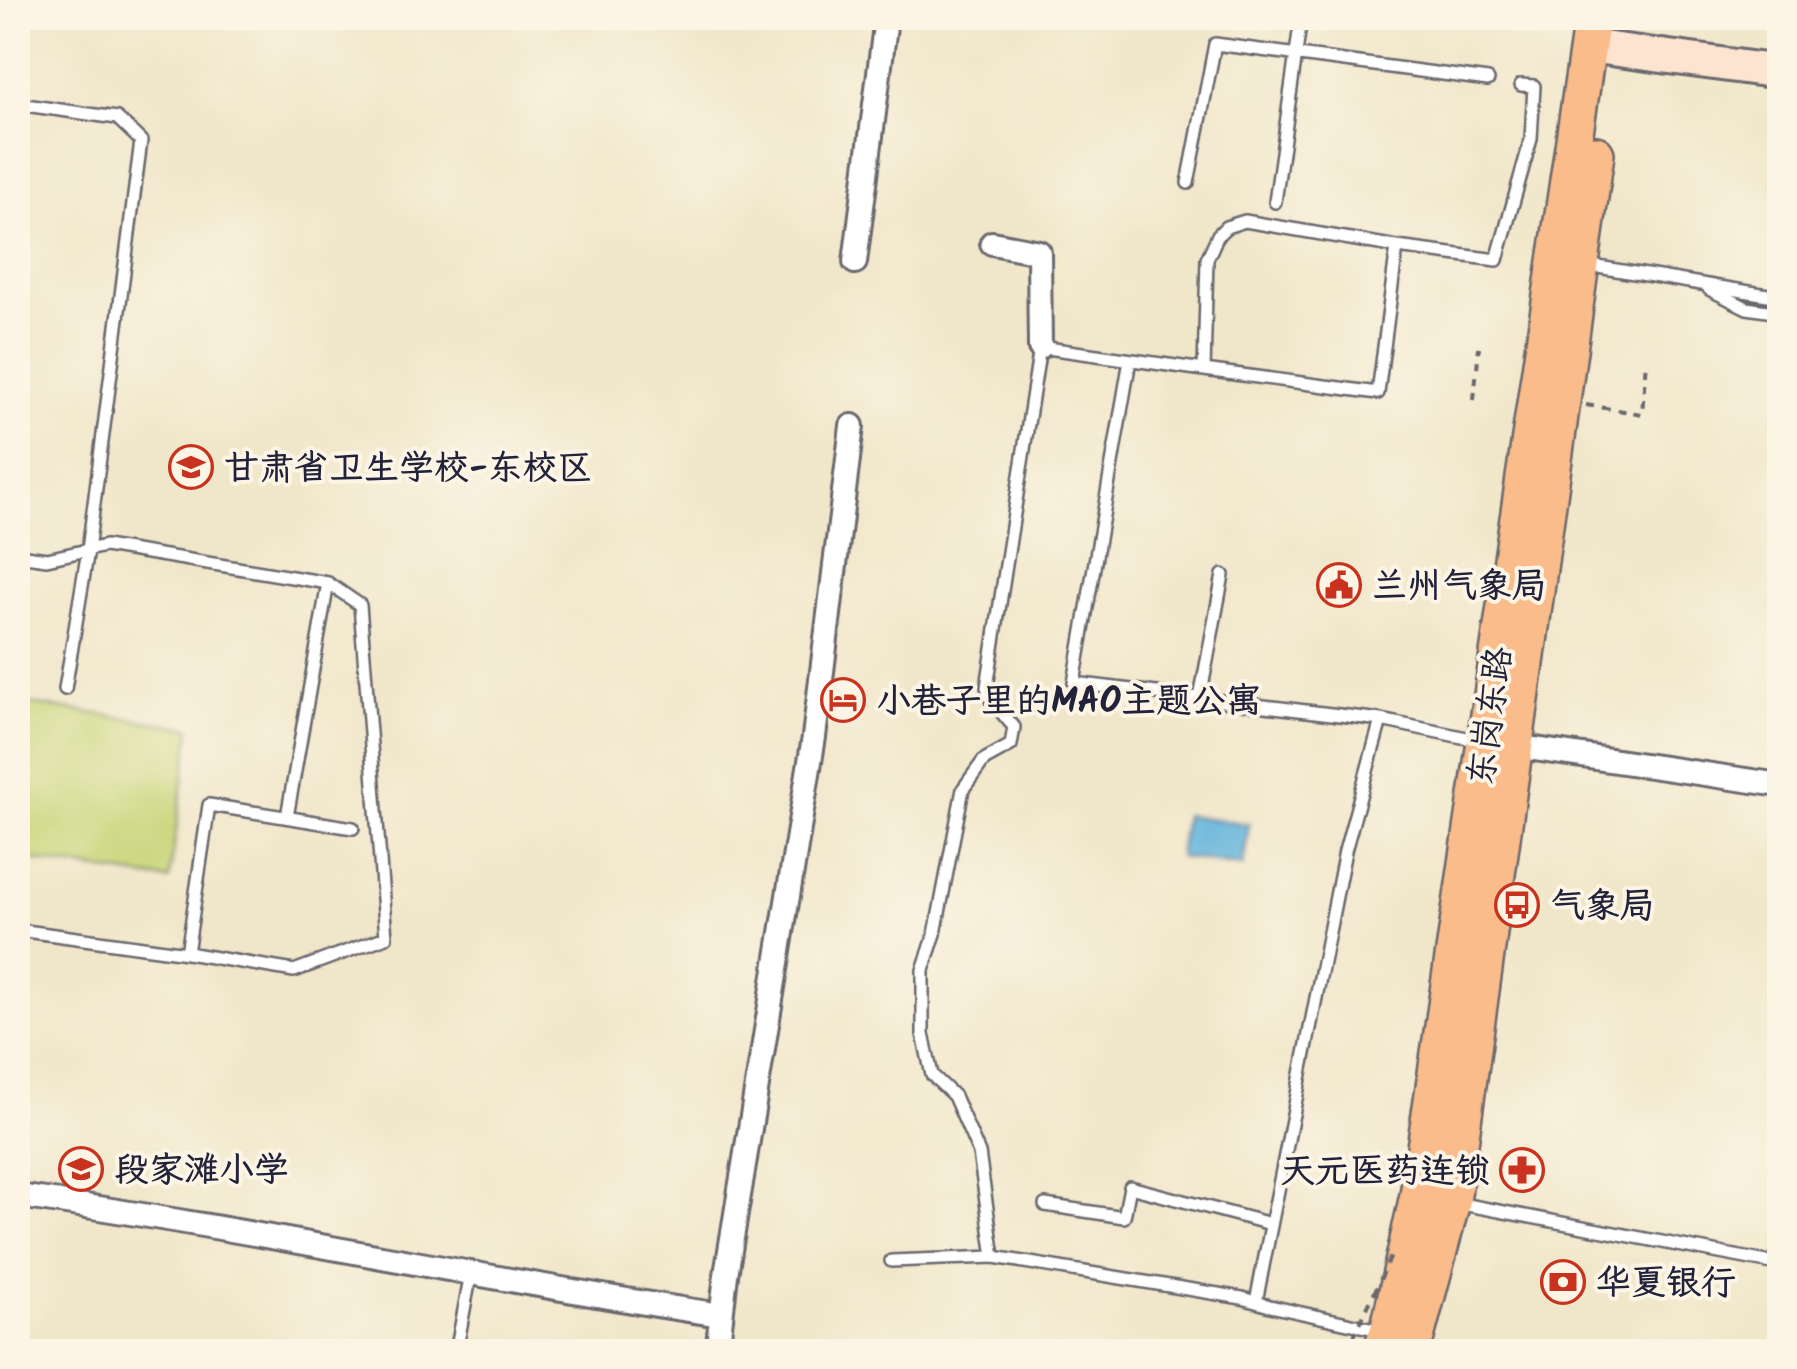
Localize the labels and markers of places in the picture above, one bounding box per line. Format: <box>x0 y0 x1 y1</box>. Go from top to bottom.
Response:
place label: 甘肃省卫生学校-东校区 <box>224 442 593 498</box>
school or university icon: 甘肃省卫生学校-东校区 <box>168 444 214 490</box>
place label: 兰州气象局 <box>1372 560 1547 616</box>
public building icon: 兰州气象局 <box>1316 562 1362 608</box>
place label: 小巷子里的MAO主题公寓 <box>876 675 1261 731</box>
hotel icon: 小巷子里的MAO主题公寓 <box>820 677 866 723</box>
place label: 气象局 <box>1550 880 1655 936</box>
bus stop icon: 气象局 <box>1494 882 1540 928</box>
place label: 段家滩小学 <box>114 1144 289 1200</box>
place label: 天元医药连锁 <box>1280 1145 1490 1201</box>
school or university icon: 段家滩小学 <box>58 1146 104 1192</box>
pharmacy icon: 天元医药连锁 <box>1499 1147 1545 1193</box>
place label: 华夏银行 <box>1596 1257 1736 1313</box>
bank icon: 华夏银行 <box>1540 1259 1586 1305</box>

